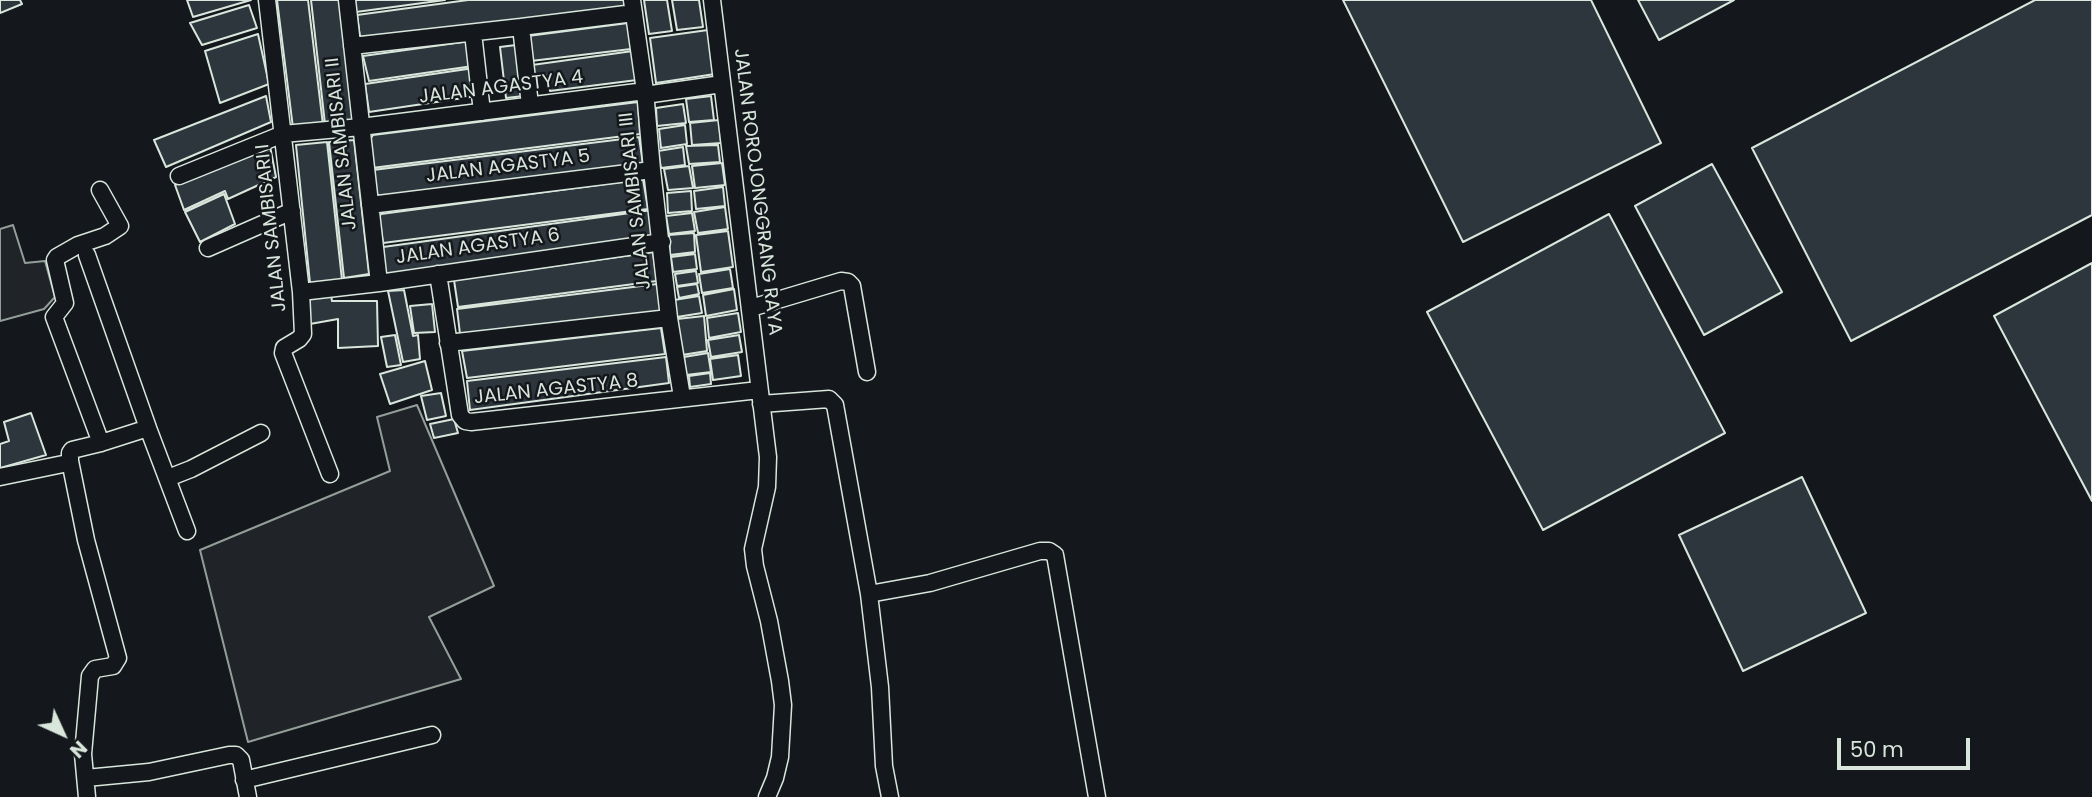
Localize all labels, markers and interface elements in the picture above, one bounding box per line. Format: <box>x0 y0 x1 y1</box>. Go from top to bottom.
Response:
street label: JALAN ROROJONGGRANG RAYA <box>728 47 786 337</box>
street label: JALAN SAMBISARI II <box>322 57 362 231</box>
street label: JALAN AGASTYA 4 <box>418 67 584 109</box>
street label: JALAN SAMBISARI III <box>615 111 657 291</box>
street label: JALAN SAMBISARI I <box>252 143 292 313</box>
street label: JALAN AGASTYA 5 <box>425 146 591 188</box>
street label: JALAN AGASTYA 6 <box>395 224 561 270</box>
street label: JALAN AGASTYA 8 <box>473 370 639 410</box>
north arrow <box>28 699 98 769</box>
scale bar <box>1840 724 1973 768</box>
text: N <box>64 735 93 764</box>
text: 50 m <box>1850 735 1904 764</box>

